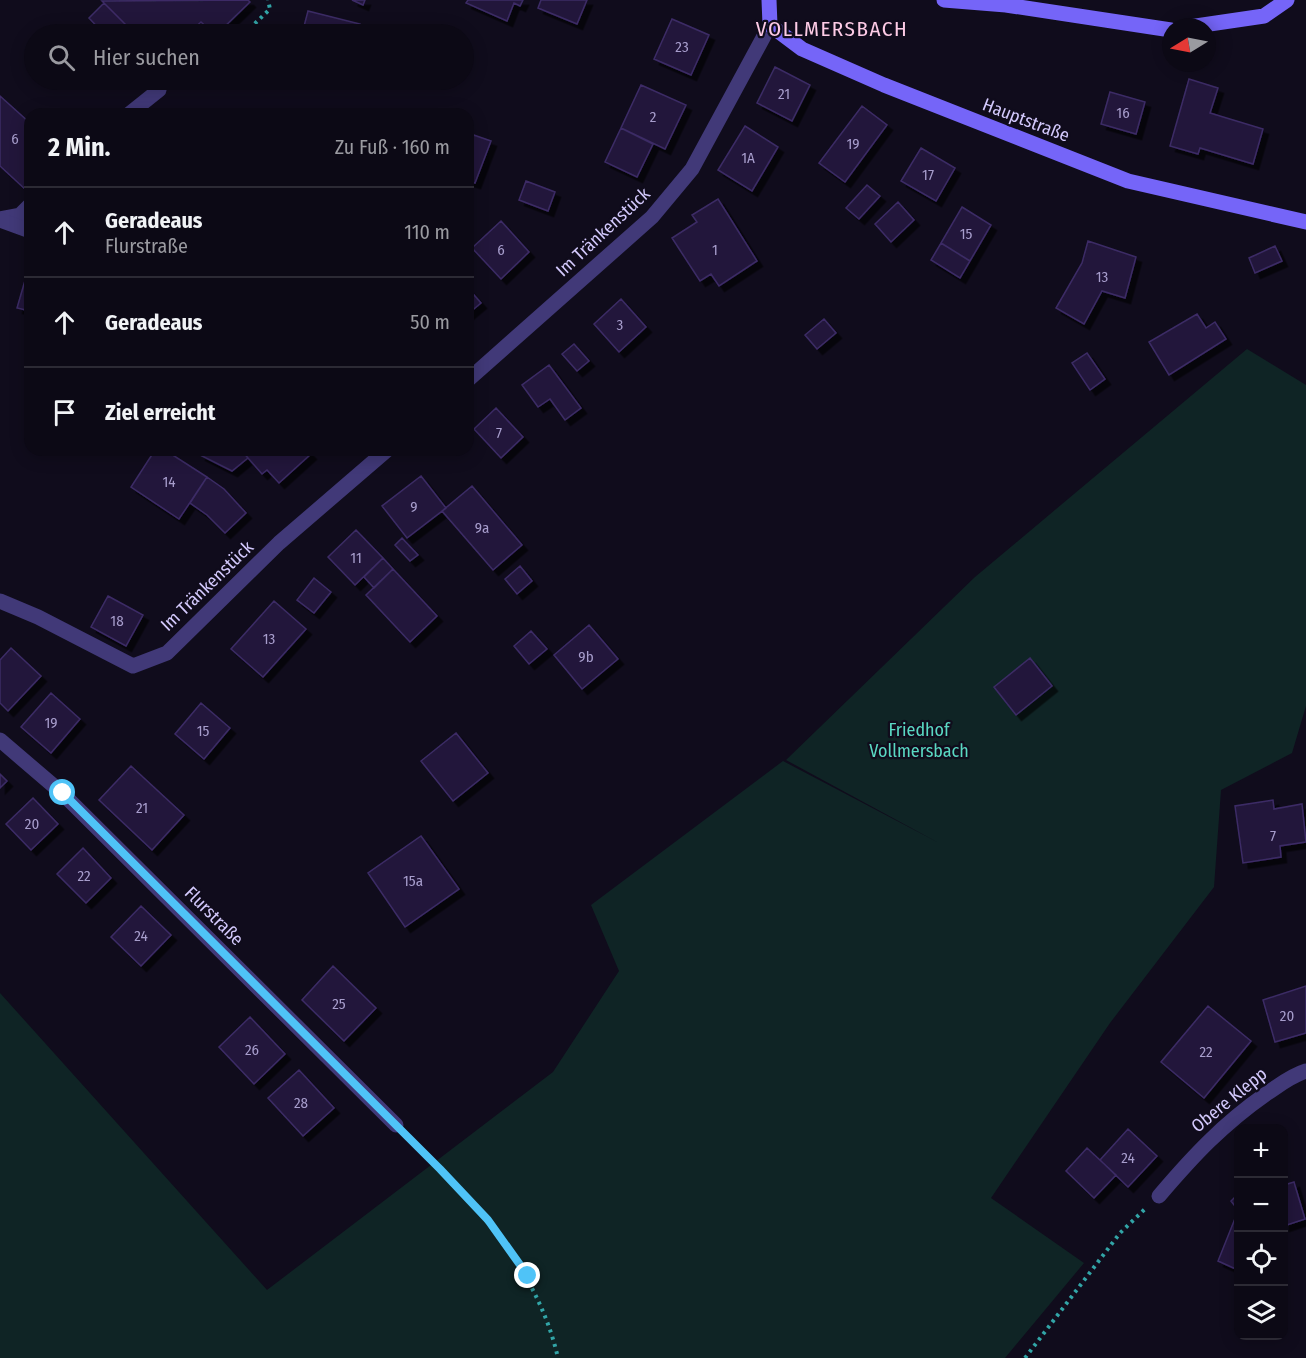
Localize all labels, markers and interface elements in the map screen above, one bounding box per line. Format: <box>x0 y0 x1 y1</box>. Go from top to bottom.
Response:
district label: VOLLMERSBACH <box>756 16 908 42</box>
north arrow <box>1162 18 1216 72</box>
search box <box>24 24 474 90</box>
house number: 23 <box>675 38 689 56</box>
icon: search <box>45 41 78 74</box>
text: Hier suchen <box>93 44 200 71</box>
house number: 21 <box>778 85 790 103</box>
street label: Hauptstraße <box>979 93 1073 147</box>
house number: 16 <box>1116 104 1130 122</box>
house number: 2 <box>650 108 657 126</box>
house number: 6 <box>11 130 19 148</box>
text: 2 Min. <box>48 132 110 163</box>
text: Zu Fuß · 160 m <box>335 135 450 159</box>
house number: 19 <box>846 135 860 153</box>
house number: 1A <box>741 149 755 167</box>
house number: 17 <box>922 166 934 184</box>
street label: Im Tränkenstück <box>552 183 655 281</box>
text: Geradeaus <box>105 207 202 234</box>
icon: ahead <box>48 216 81 249</box>
text: 110 m <box>404 220 450 244</box>
house number: 15 <box>960 225 972 243</box>
text: Flurstraße <box>105 234 188 258</box>
house number: 6 <box>497 241 505 259</box>
house number: 1 <box>712 241 718 259</box>
house number: 13 <box>1096 268 1109 286</box>
icon: ahead <box>48 306 81 339</box>
text: Geradeaus <box>105 309 202 336</box>
text: 50 m <box>410 310 450 334</box>
house number: 3 <box>617 316 624 334</box>
icon: arrive <box>48 396 81 429</box>
text: Ziel erreicht <box>105 399 216 426</box>
house number: 7 <box>496 424 502 442</box>
house number: 14 <box>162 473 176 491</box>
house number: 9 <box>410 498 418 516</box>
house number: 9a <box>475 519 489 537</box>
street label: Im Tränkenstück <box>156 536 258 636</box>
house number: 11 <box>350 549 362 567</box>
house number: 18 <box>110 612 124 630</box>
house number: 13 <box>263 630 276 648</box>
house number: 9b <box>578 648 594 666</box>
house number: 19 <box>44 714 58 732</box>
park label: Friedhof Vollmersbach <box>869 719 969 762</box>
house number: 15 <box>197 722 209 740</box>
route start <box>49 779 75 805</box>
house number: 21 <box>136 799 148 817</box>
house number: 20 <box>25 815 39 833</box>
house number: 7 <box>1270 827 1276 845</box>
house number: 22 <box>77 867 91 885</box>
house number: 15a <box>403 872 423 890</box>
street label: Flurstraße <box>180 882 248 950</box>
house number: 24 <box>134 927 148 945</box>
house number: 25 <box>332 995 346 1013</box>
house number: 20 <box>1280 1007 1294 1025</box>
house number: 26 <box>245 1041 259 1059</box>
house number: 22 <box>1199 1043 1213 1061</box>
street label: Obere Klepp <box>1187 1063 1271 1137</box>
house number: 28 <box>294 1094 308 1112</box>
map controls <box>1234 1124 1288 1340</box>
button: + <box>1234 1124 1288 1178</box>
house number: 24 <box>1121 1149 1135 1167</box>
button: − <box>1234 1178 1288 1232</box>
button: locate <box>1234 1232 1288 1286</box>
route end <box>514 1262 540 1288</box>
button: layers <box>1234 1286 1288 1340</box>

